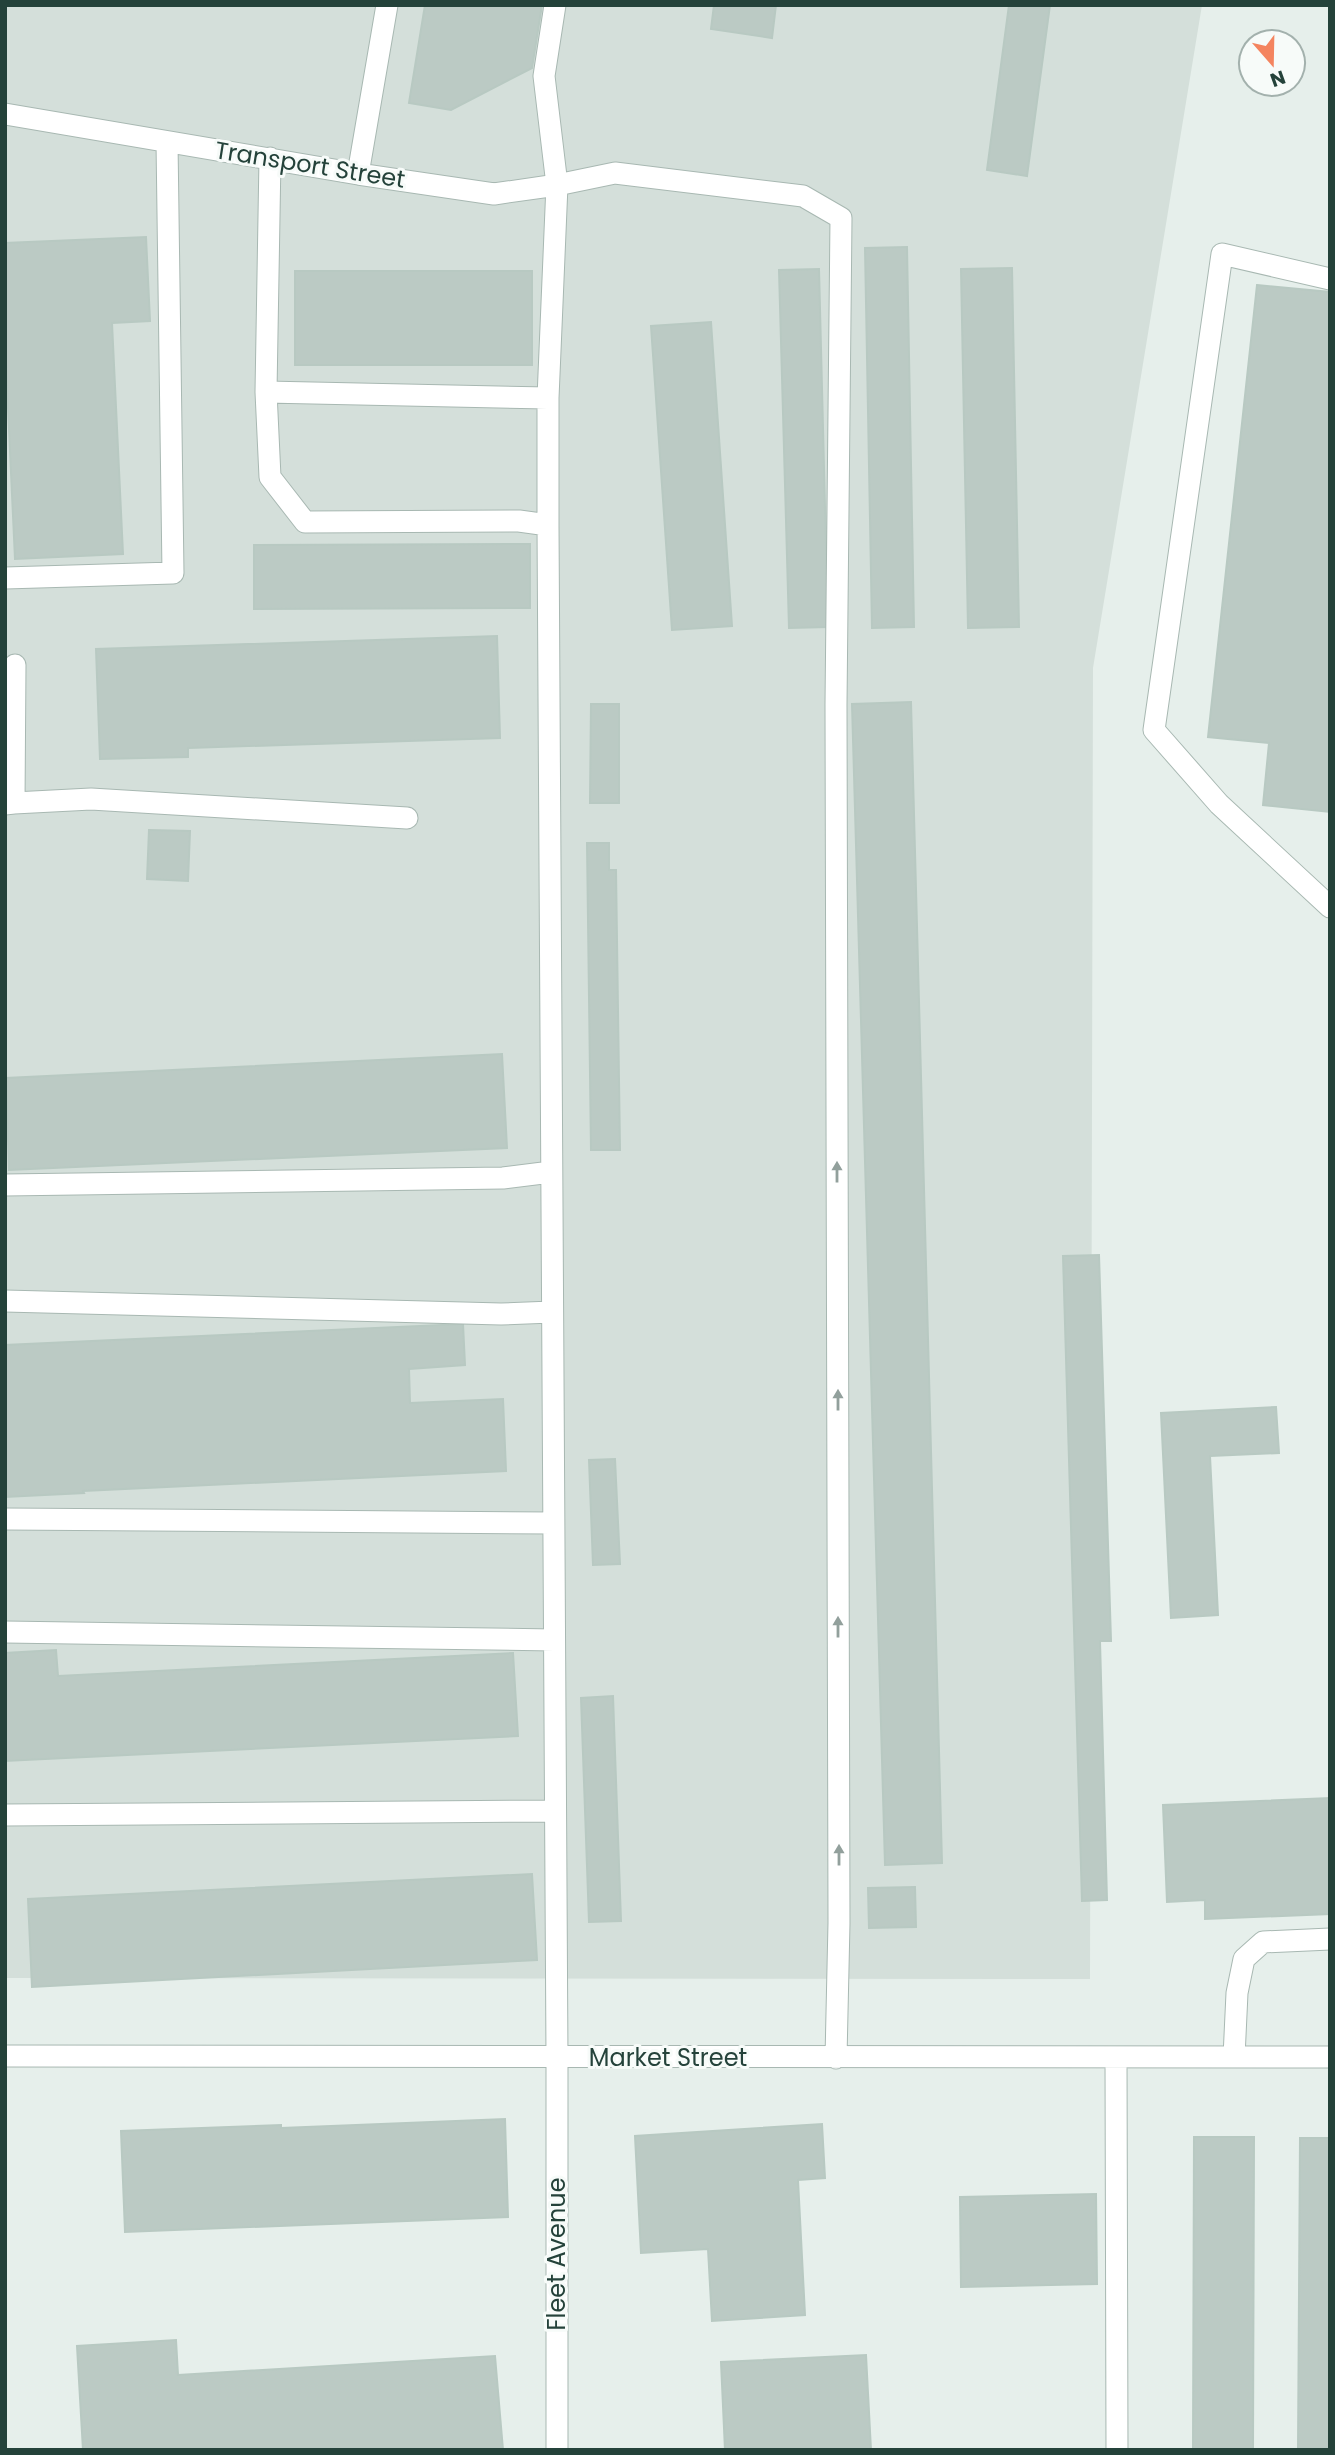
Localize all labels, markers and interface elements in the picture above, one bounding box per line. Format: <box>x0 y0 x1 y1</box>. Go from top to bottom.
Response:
north arrow <box>1237 28 1307 98</box>
text: N <box>1266 63 1289 94</box>
street label: Transport Street <box>213 133 407 196</box>
one-way arrow <box>831 1161 843 1183</box>
one-way arrow <box>832 1389 844 1411</box>
one-way arrow <box>832 1616 844 1638</box>
one-way arrow <box>833 1844 845 1866</box>
street label: Market Street <box>589 2041 747 2074</box>
street label: Fleet Avenue <box>540 2177 573 2331</box>

